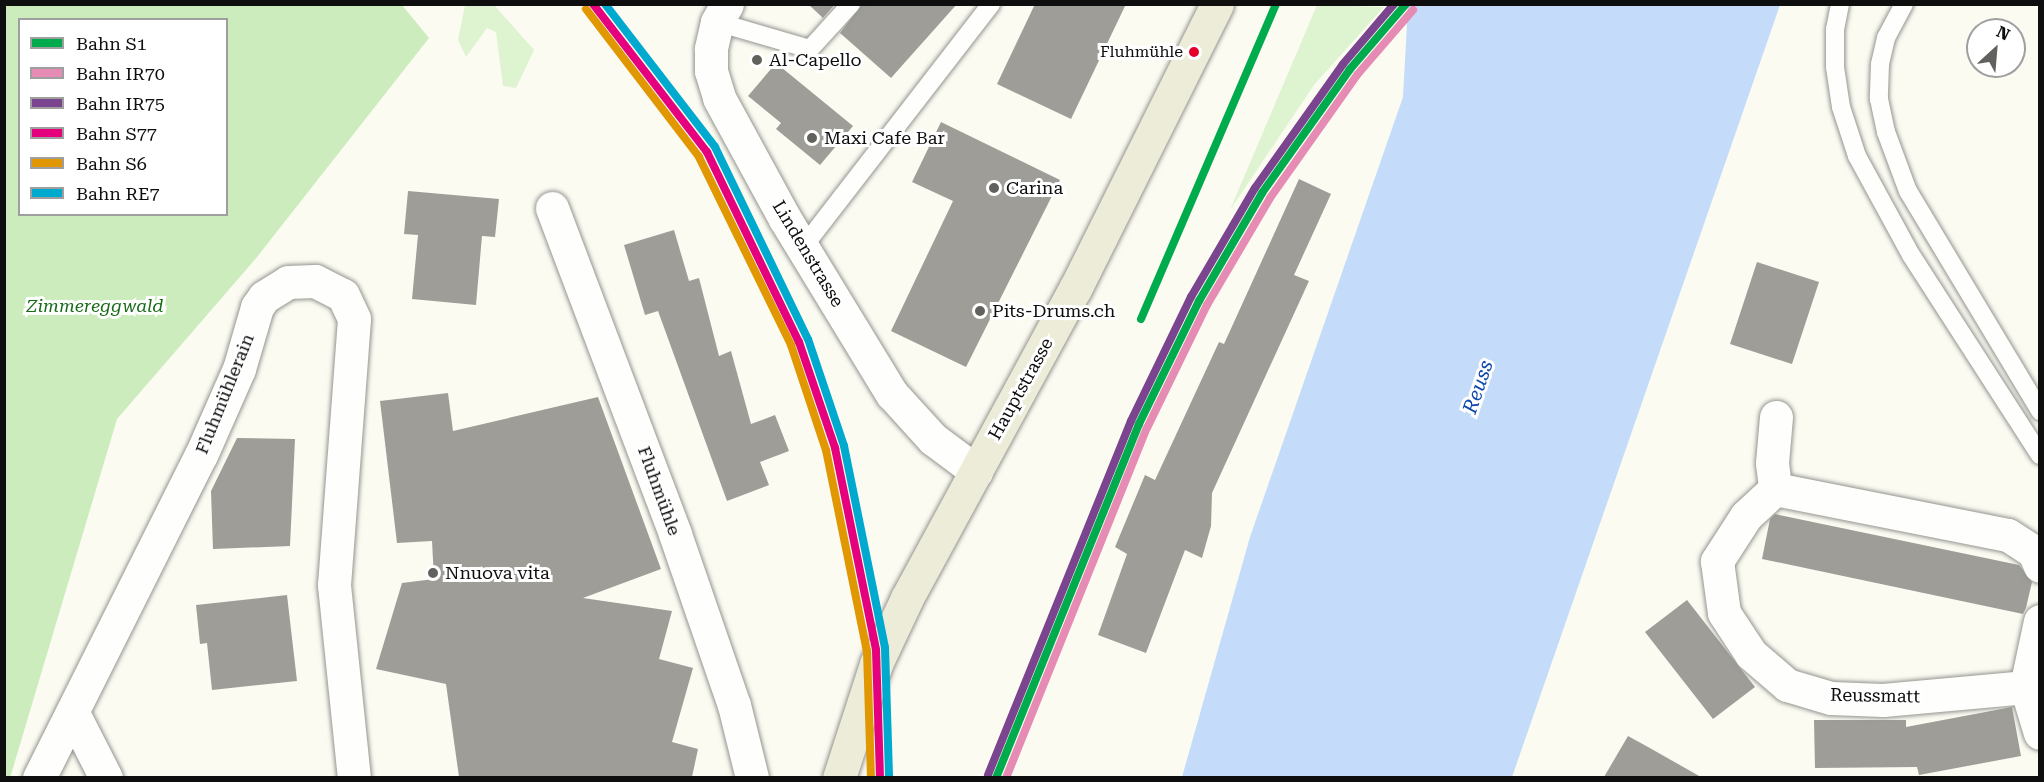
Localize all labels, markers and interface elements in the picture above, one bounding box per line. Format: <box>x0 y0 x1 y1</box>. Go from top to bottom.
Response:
legend <box>18 18 228 216</box>
north arrow <box>1966 18 2026 78</box>
text: N <box>1994 22 2013 44</box>
text: Bahn S1 <box>76 33 147 54</box>
place label: Fluhmühle <box>1100 42 1183 62</box>
marker: Fluhmühle <box>1188 46 1200 58</box>
place label: Al-Capello <box>769 49 862 71</box>
marker: Al-Capello <box>750 53 764 67</box>
text: Bahn IR70 <box>76 63 165 84</box>
text: Bahn IR75 <box>76 93 165 114</box>
text: Bahn S77 <box>76 123 157 144</box>
place label: Maxi Cafe Bar <box>824 127 945 149</box>
marker: Maxi Cafe Bar <box>805 131 819 145</box>
text: Bahn S6 <box>76 153 147 174</box>
place label: Carina <box>1006 177 1063 199</box>
marker: Carina <box>987 181 1001 195</box>
text: Bahn RE7 <box>76 183 160 204</box>
street label: Lindenstrasse <box>768 197 848 311</box>
park label: Zimmereggwald <box>26 295 164 317</box>
place label: Pits-Drums.ch <box>992 300 1115 322</box>
marker: Pits-Drums.ch <box>973 304 987 318</box>
street label: Fluhmühlerain <box>191 331 259 457</box>
street label: Hauptstrasse <box>984 334 1058 444</box>
water label: Reuss <box>1458 357 1498 417</box>
street label: Fluhmühle <box>633 443 685 539</box>
place label: Nnuova vita <box>445 562 550 584</box>
marker: Nnuova vita <box>426 566 440 580</box>
street label: Reussmatt <box>1830 684 1920 708</box>

